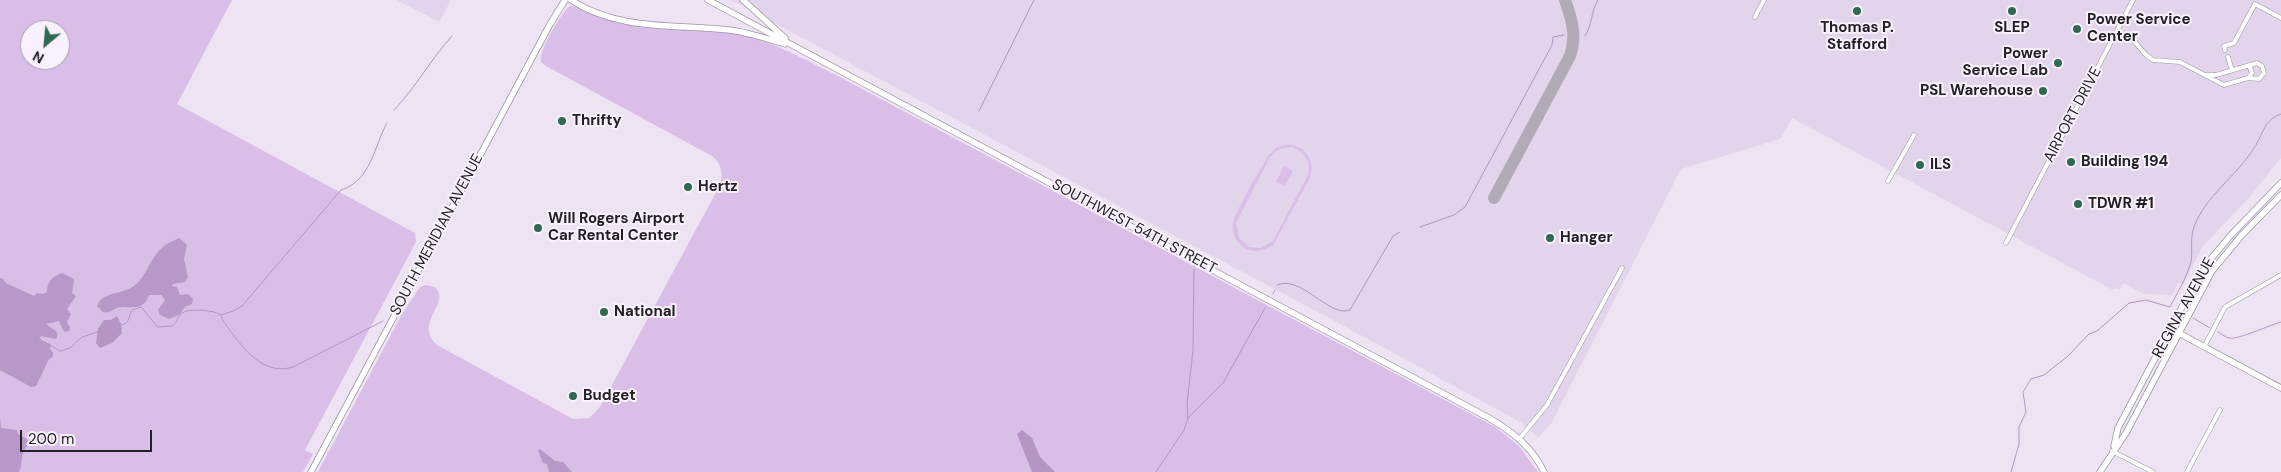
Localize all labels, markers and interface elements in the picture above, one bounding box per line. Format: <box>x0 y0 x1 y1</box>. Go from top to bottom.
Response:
marker: Thomas P. Stafford <box>1851 5 1863 17</box>
marker: SLEP <box>2006 5 2018 17</box>
place label: Power Service Center <box>2087 11 2190 46</box>
place label: Thomas P. Stafford <box>1820 19 1894 54</box>
place label: SLEP <box>1994 19 2030 37</box>
north arrow <box>20 20 70 70</box>
marker: Power Service Center <box>2071 23 2083 35</box>
place label: Power Service Lab <box>1963 45 2048 80</box>
text: N <box>30 47 47 68</box>
marker: Power Service Lab <box>2052 57 2064 69</box>
street label: AIRPORT DRIVE <box>2040 64 2106 166</box>
place label: PSL Warehouse <box>1920 82 2033 100</box>
marker: PSL Warehouse <box>2037 85 2049 97</box>
place label: Thrifty <box>572 112 622 130</box>
marker: Thrifty <box>556 115 568 127</box>
street label: SOUTH MERIDIAN AVENUE <box>387 151 487 319</box>
place label: Building 194 <box>2081 153 2168 171</box>
place label: ILS <box>1930 156 1951 174</box>
marker: Building 194 <box>2065 156 2077 168</box>
marker: ILS <box>1914 159 1926 171</box>
street label: SOUTHWEST 54TH STREET <box>1049 176 1219 278</box>
place label: Hertz <box>698 178 738 196</box>
marker: Hertz <box>682 181 694 193</box>
place label: TDWR #1 <box>2088 195 2154 213</box>
marker: TDWR #1 <box>2072 198 2084 210</box>
place label: Will Rogers Airport Car Rental Center <box>548 210 684 245</box>
marker: Will Rogers Airport Car Rental Center <box>532 222 544 234</box>
place label: Hanger <box>1560 229 1613 247</box>
marker: Hanger <box>1544 232 1556 244</box>
street label: REGINA AVENUE <box>2149 255 2219 361</box>
place label: National <box>614 303 675 321</box>
marker: National <box>598 306 610 318</box>
place label: Budget <box>583 387 636 405</box>
marker: Budget <box>567 390 579 402</box>
scale bar <box>22 420 155 452</box>
text: 200 m <box>28 429 74 449</box>

